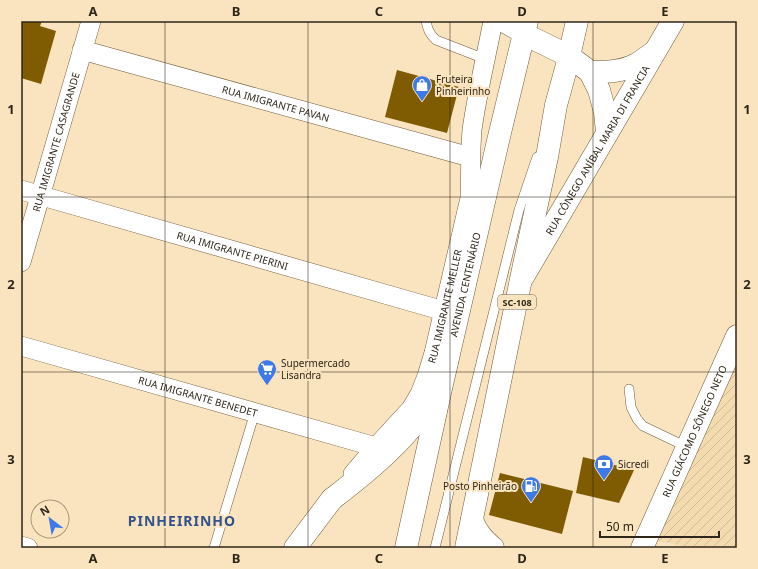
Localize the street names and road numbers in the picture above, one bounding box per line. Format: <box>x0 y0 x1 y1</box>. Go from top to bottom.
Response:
street label: RUA CÔNEGO ANÍBAL MARIA DI FRANCIA <box>542 62 653 238</box>
street label: RUA IMIGRANTE CASAGRANDE <box>29 71 83 213</box>
street label: RUA IMIGRANTE PAVAN <box>221 82 331 125</box>
street label: RUA IMIGRANTE PIERINI <box>175 228 290 273</box>
street label: AVENIDA CENTENÁRIO <box>446 231 484 338</box>
street label: RUA IMIGRANTE MELLER <box>424 247 465 365</box>
road number: SC-108 <box>498 295 536 309</box>
street label: RUA GIÁCOMO SÔNEGO NETO <box>659 363 730 499</box>
street label: RUA IMIGRANTE BENEDET <box>137 373 260 420</box>

